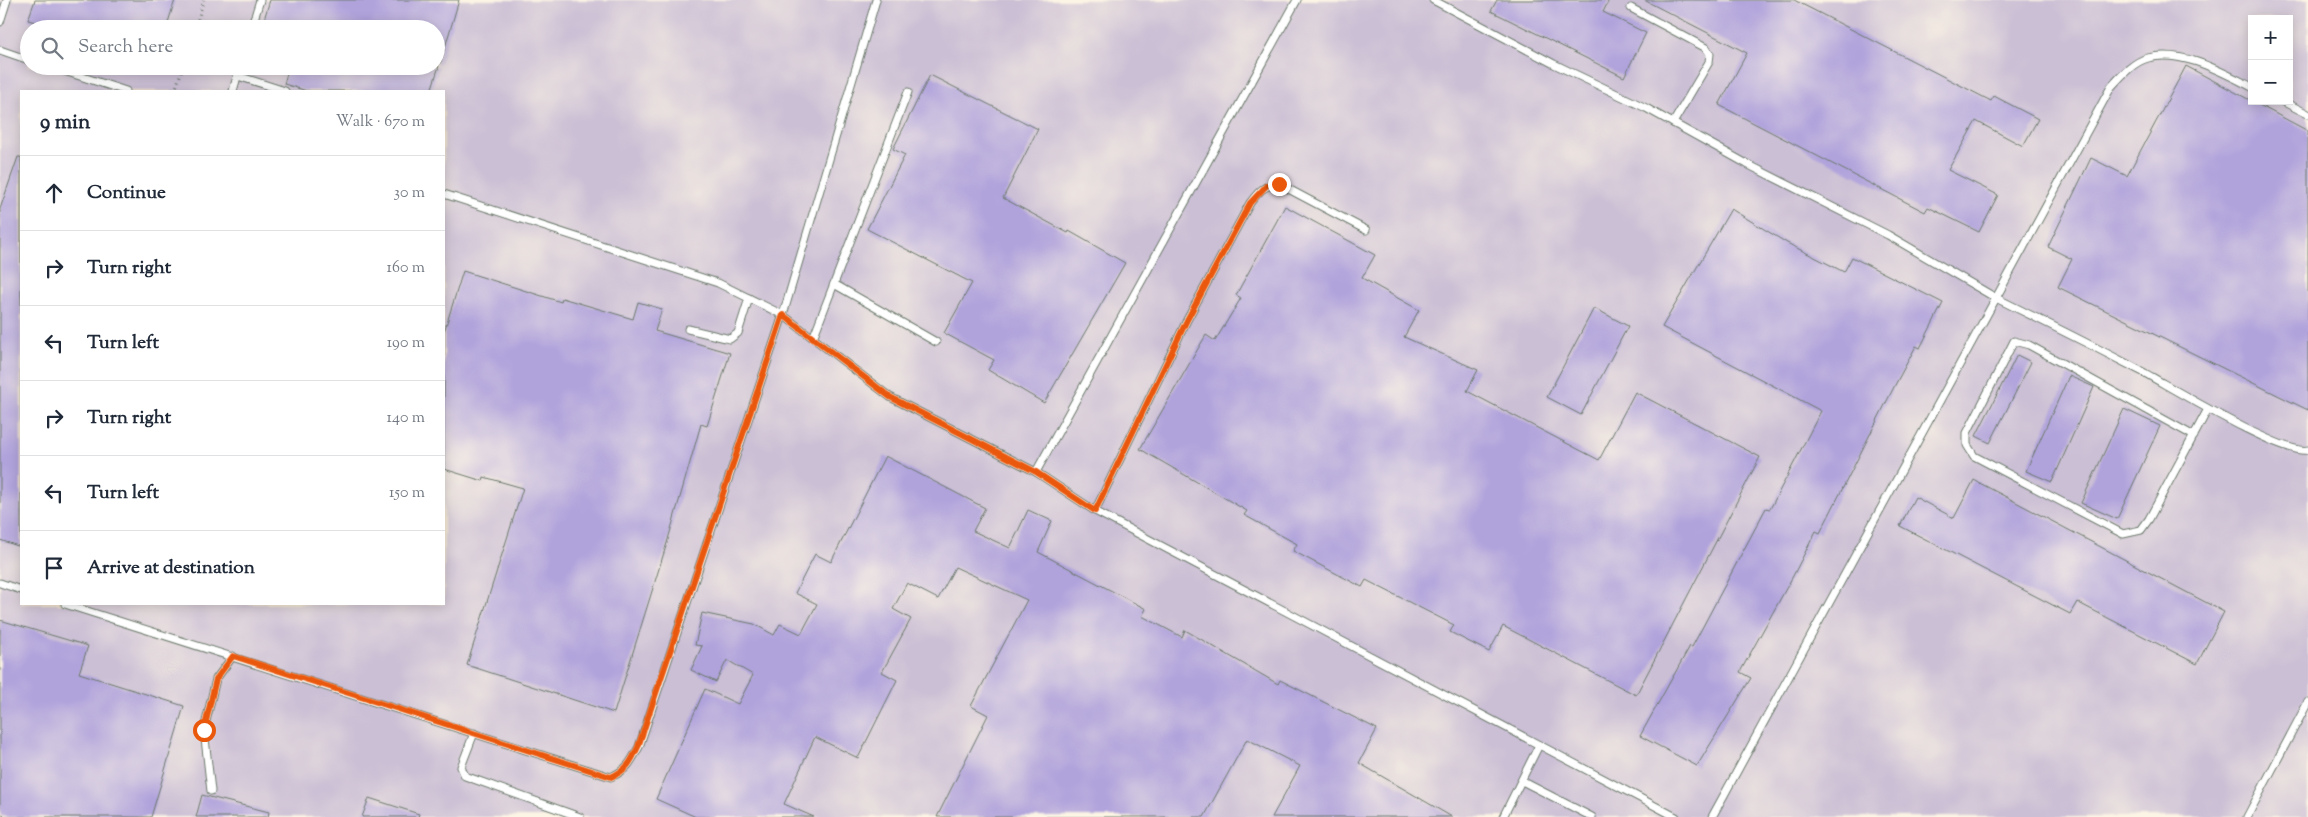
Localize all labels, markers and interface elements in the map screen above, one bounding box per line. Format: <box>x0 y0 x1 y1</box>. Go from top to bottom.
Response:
map controls <box>2248 15 2293 105</box>
button: + <box>2248 15 2293 60</box>
search box <box>20 20 445 75</box>
icon: search <box>38 34 66 62</box>
text: Search here <box>78 34 173 61</box>
button: − <box>2248 60 2293 105</box>
text: 9 min <box>40 108 90 138</box>
text: Walk · 670 m <box>336 111 425 134</box>
route end <box>1268 173 1291 196</box>
icon: ahead <box>40 179 68 207</box>
text: Continue <box>87 180 166 207</box>
text: 30 m <box>394 182 425 205</box>
icon: right <box>40 254 68 282</box>
text: Turn right <box>87 255 171 282</box>
text: 160 m <box>387 257 425 280</box>
icon: left <box>40 329 68 357</box>
text: Turn left <box>87 330 159 357</box>
text: 190 m <box>387 332 425 355</box>
icon: right <box>40 404 68 432</box>
text: Turn right <box>87 405 171 432</box>
text: 140 m <box>387 407 425 430</box>
icon: left <box>40 479 68 507</box>
text: Turn left <box>87 480 159 507</box>
text: 150 m <box>389 482 425 505</box>
icon: arrive <box>40 554 68 582</box>
text: Arrive at destination <box>87 555 255 582</box>
route start <box>193 719 216 742</box>

